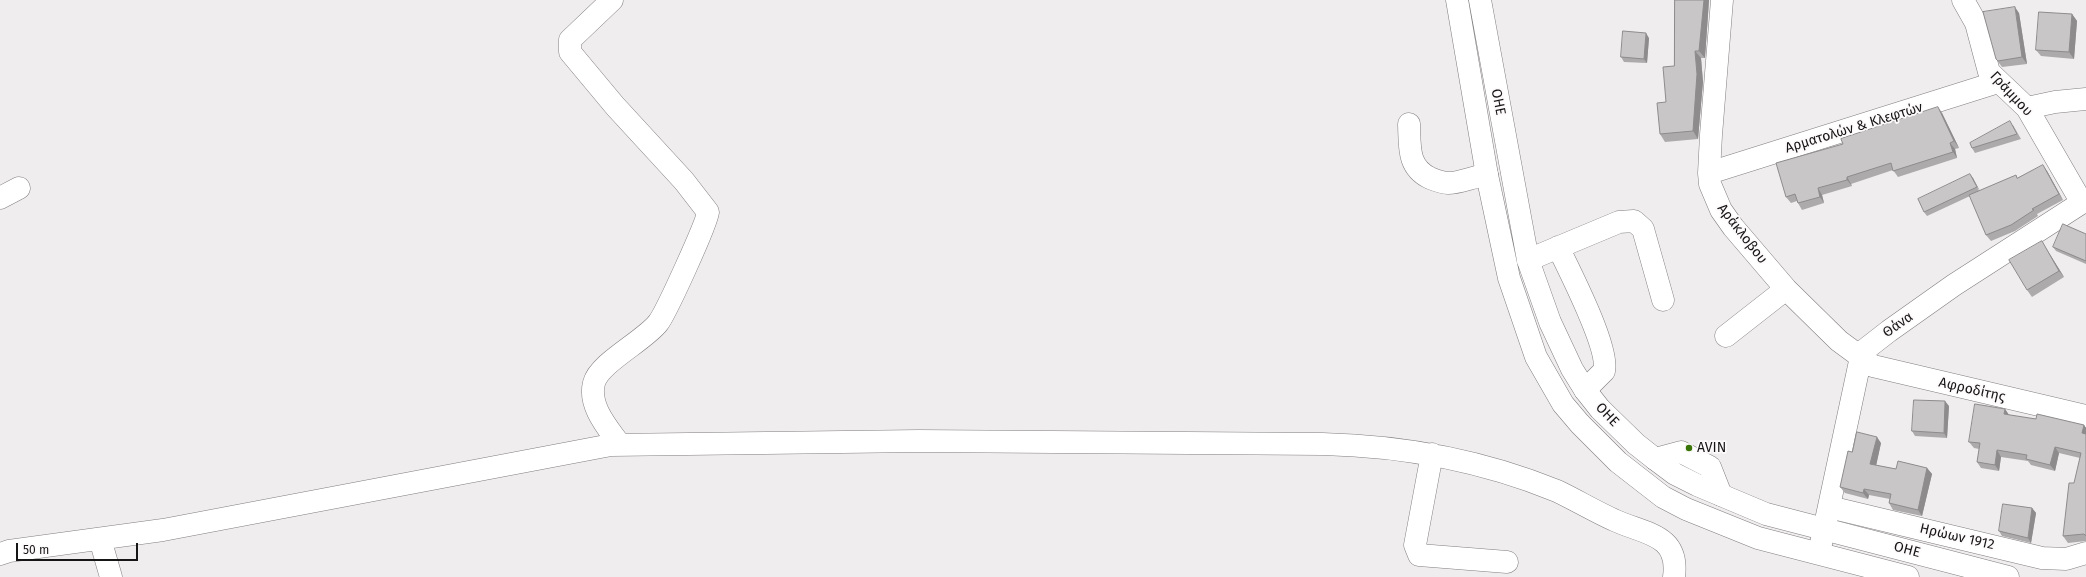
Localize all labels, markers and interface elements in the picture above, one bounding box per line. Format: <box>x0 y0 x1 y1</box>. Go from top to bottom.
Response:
street label: Γράμμου <box>1986 68 2036 120</box>
street label: ΟΗΕ <box>1487 87 1509 117</box>
street label: Αρματολών & Κλεφτών <box>1783 99 1925 157</box>
street label: Αράκλοβου <box>1713 201 1771 267</box>
street label: Θάνα <box>1880 309 1916 341</box>
street label: Αφροδίτης <box>1937 374 2007 406</box>
street label: ΟΗΕ <box>1592 400 1622 430</box>
place label: AVIN <box>1697 440 1726 456</box>
marker: AVIN <box>1684 443 1694 453</box>
street label: Ηρώων 1912 <box>1918 520 1996 554</box>
scale bar <box>18 535 140 561</box>
street label: ΟΗΕ <box>1892 538 1922 562</box>
text: 50 m <box>23 543 49 557</box>

